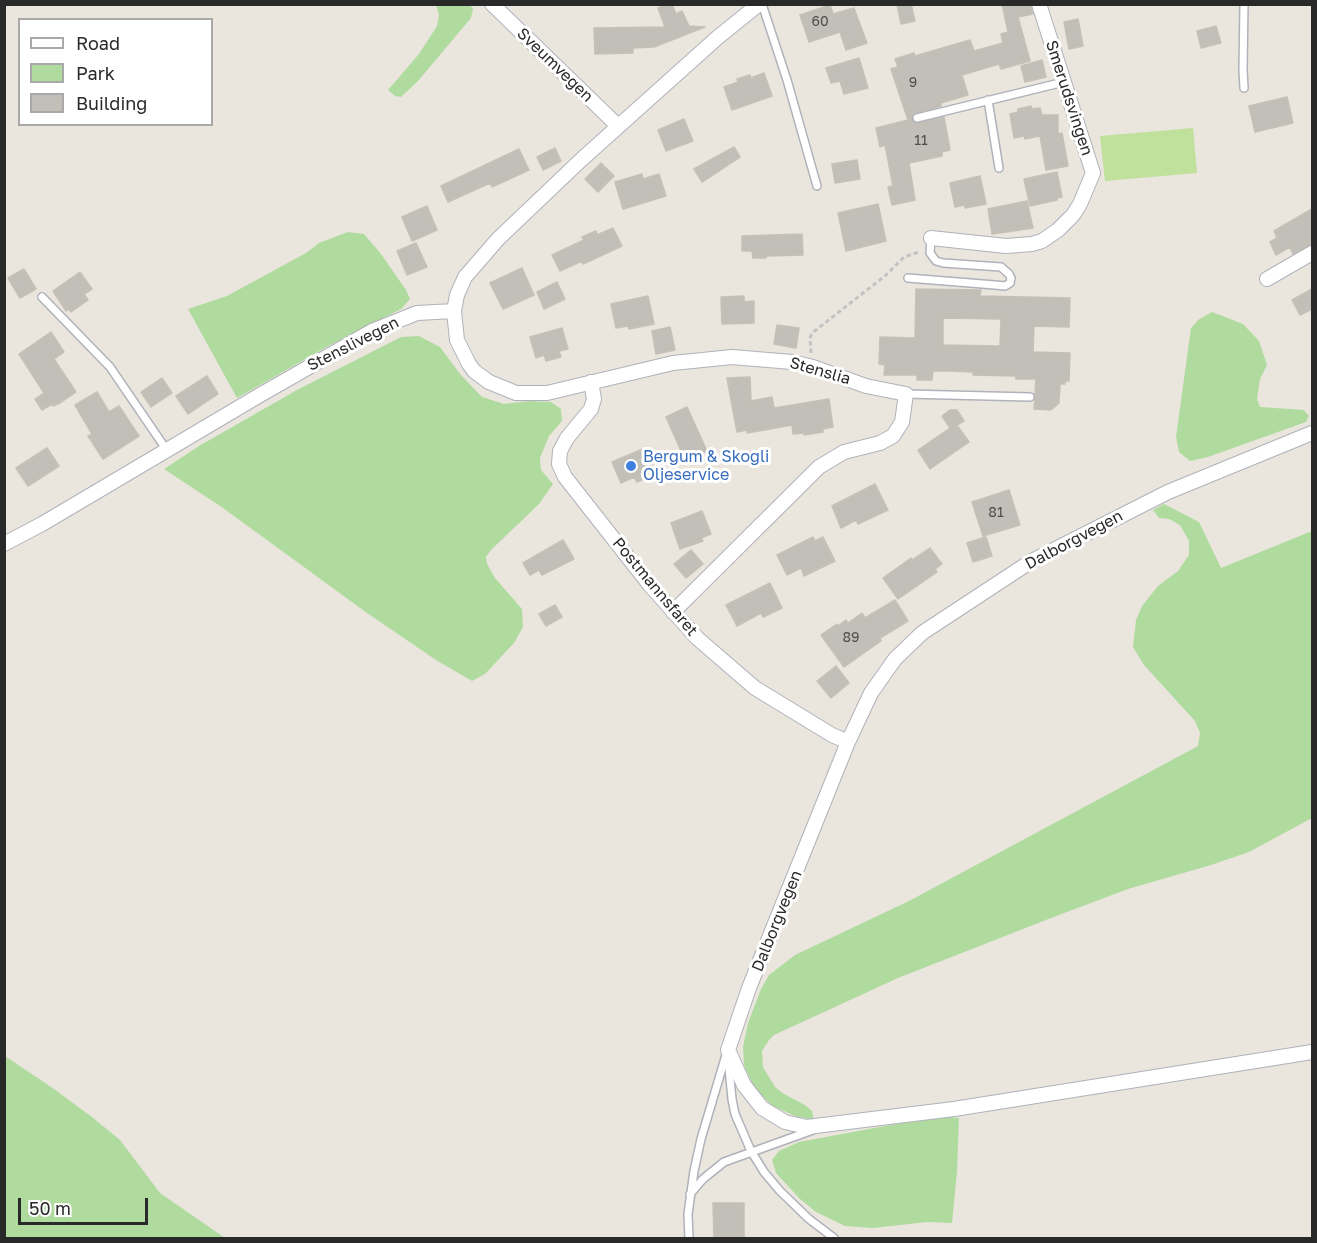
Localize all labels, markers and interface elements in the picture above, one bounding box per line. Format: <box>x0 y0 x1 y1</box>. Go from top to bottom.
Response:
house number: 60 <box>811 14 829 30</box>
legend <box>18 18 213 126</box>
street label: Sveumvegen <box>513 24 597 106</box>
text: Road <box>76 32 120 54</box>
street label: Smerudsvingen <box>1041 38 1097 158</box>
text: Park <box>76 62 115 84</box>
house number: 9 <box>909 75 917 91</box>
text: Building <box>76 92 147 114</box>
house number: 11 <box>914 133 928 149</box>
street label: Stenslivegen <box>304 313 402 375</box>
street label: Stenslia <box>787 353 853 389</box>
place label: Bergum & Skogli Oljeservice <box>643 447 769 485</box>
marker: Bergum & Skogli Oljeservice <box>624 459 638 473</box>
house number: 81 <box>988 505 1004 521</box>
street label: Dalborgvegen <box>1022 506 1126 574</box>
street label: Postmannsfaret <box>608 534 702 640</box>
house number: 89 <box>842 630 860 646</box>
street label: Dalborgvegen <box>748 868 806 974</box>
scale bar <box>21 1186 152 1224</box>
text: 50 m <box>29 1197 71 1219</box>

